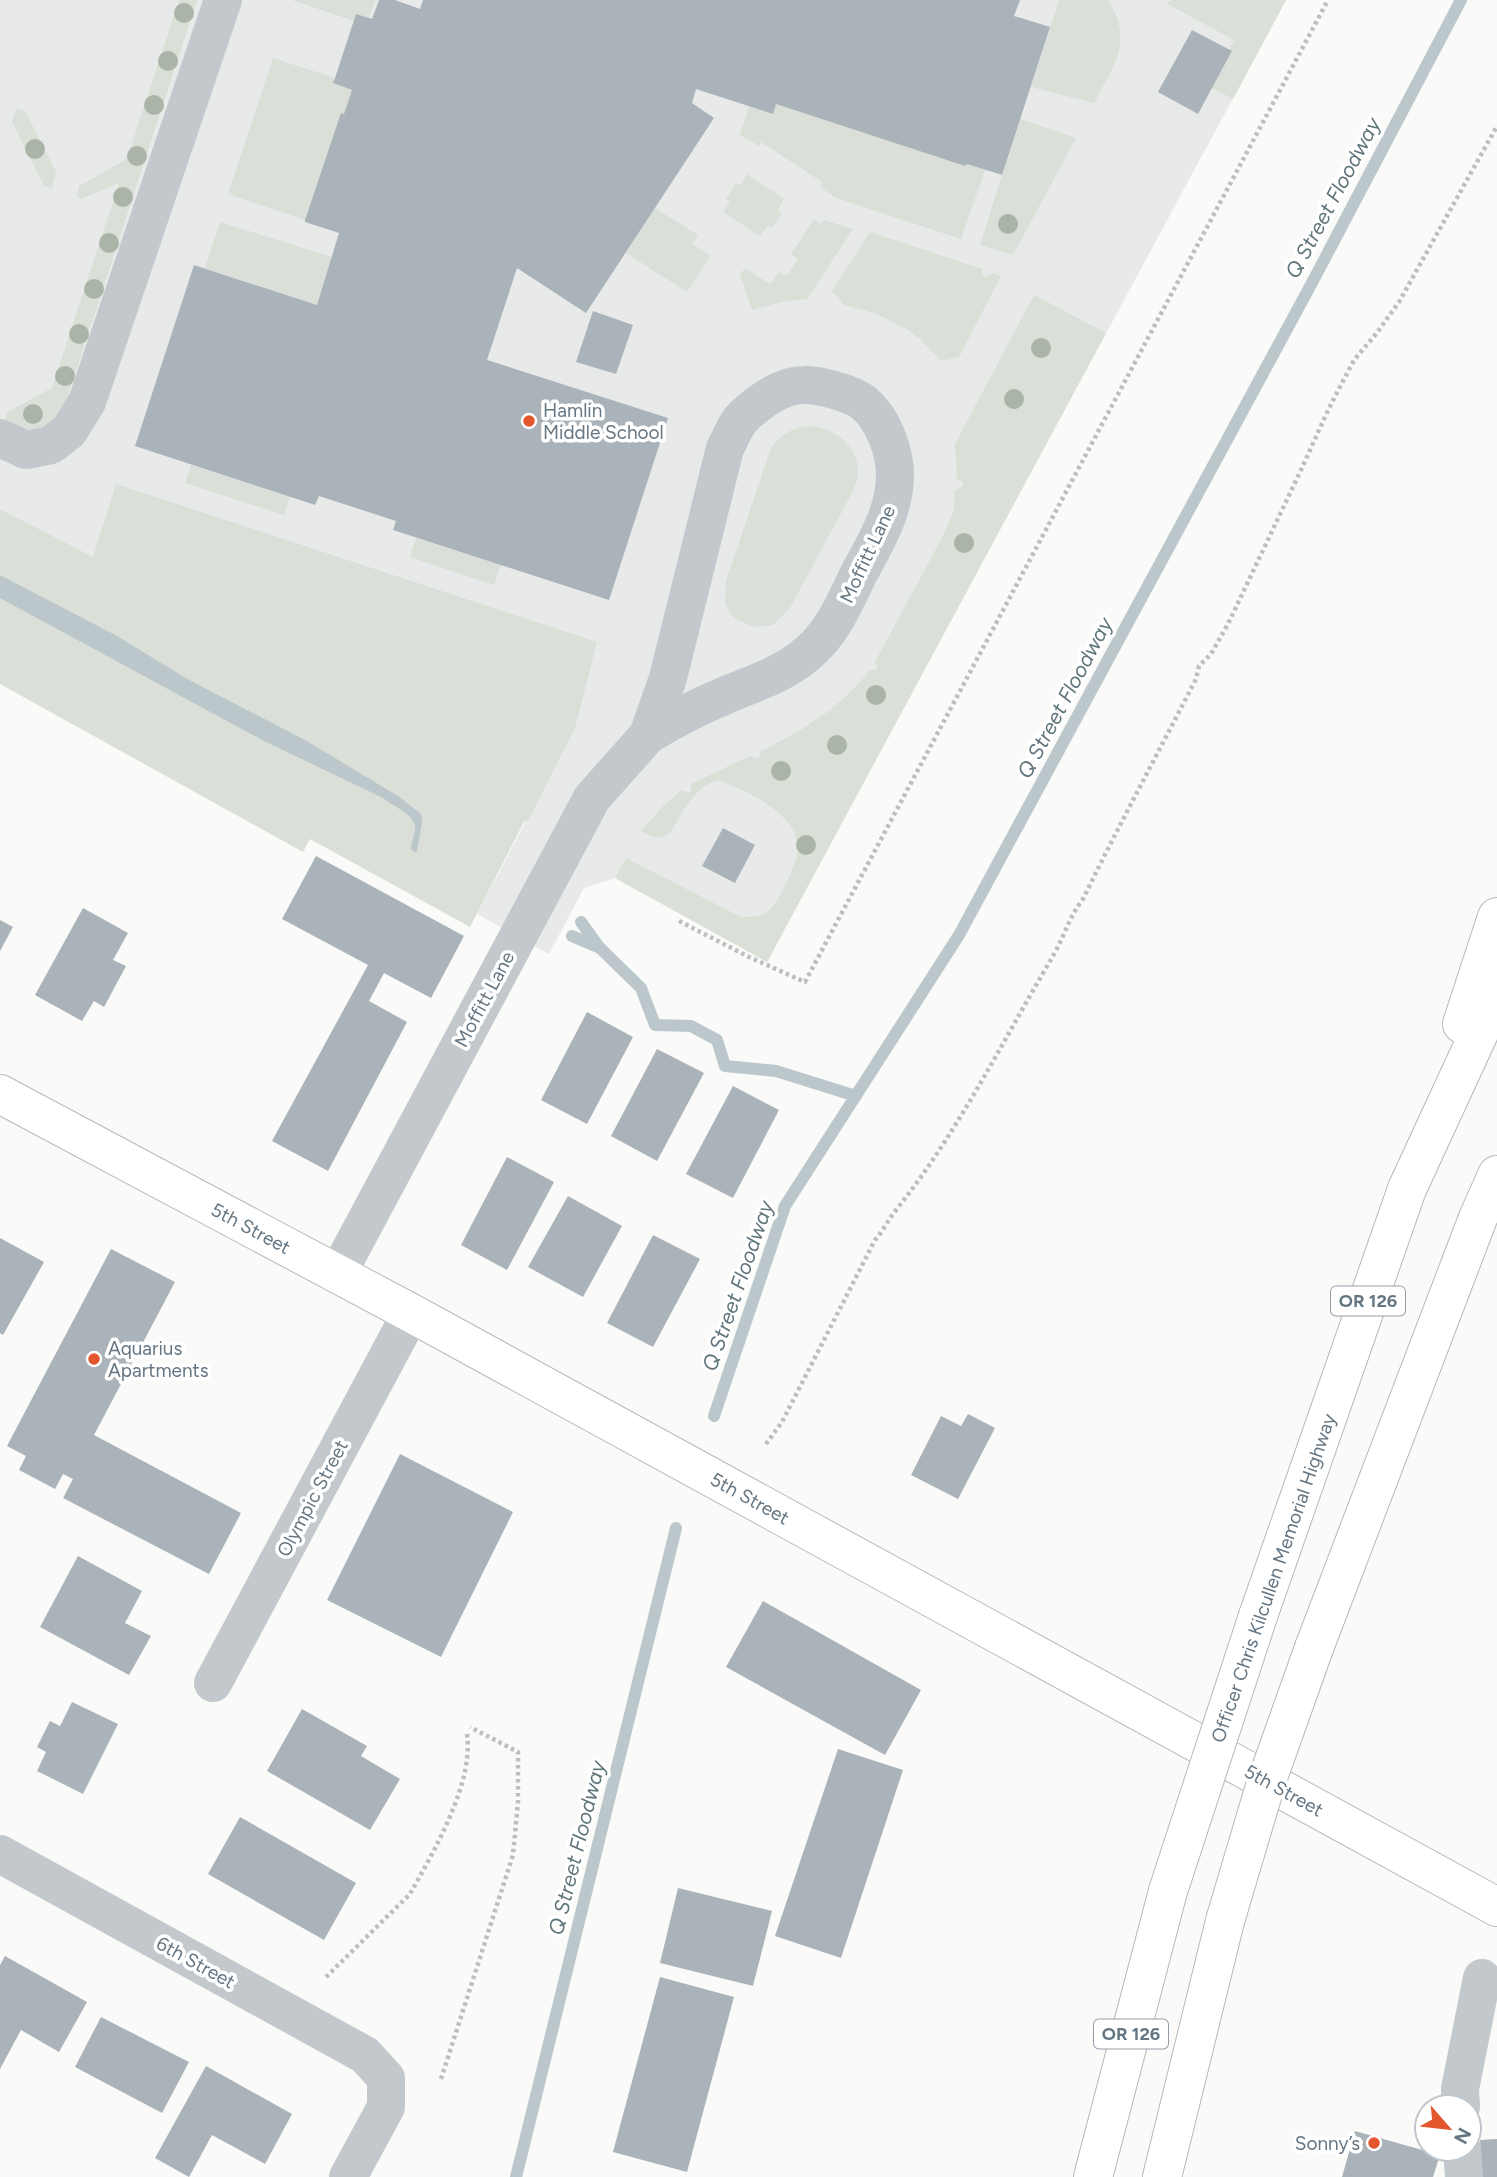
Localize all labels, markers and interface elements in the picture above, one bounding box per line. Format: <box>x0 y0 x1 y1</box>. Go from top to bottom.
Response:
water label: Q Street Floodway <box>1280 112 1386 282</box>
place label: Hamlin Middle School <box>543 399 664 444</box>
marker: Hamlin Middle School <box>521 413 537 429</box>
street label: Moffitt Lane <box>835 502 900 607</box>
water label: Q Street Floodway <box>1012 612 1118 782</box>
street label: Moffitt Lane <box>450 947 519 1051</box>
water label: Q Street Floodway <box>697 1197 779 1374</box>
street label: 5th Street <box>207 1198 294 1259</box>
road number: OR 126 <box>1331 1286 1405 1316</box>
place label: Aquarius Apartments <box>108 1337 209 1382</box>
marker: Aquarius Apartments <box>86 1351 102 1367</box>
street label: Officer Chris Kilcullen Memorial Highway <box>1206 1411 1341 1746</box>
street label: Olympic Street <box>272 1436 353 1561</box>
street label: 5th Street <box>706 1467 793 1529</box>
water label: Q Street Floodway <box>543 1757 610 1937</box>
street label: 5th Street <box>1240 1759 1327 1821</box>
street label: 6th Street <box>152 1931 239 1993</box>
road number: OR 126 <box>1094 2020 1168 2048</box>
north arrow <box>1413 2093 1483 2163</box>
text: N <box>1449 2124 1476 2148</box>
place label: Sonny’s <box>1295 2132 1360 2155</box>
marker: Sonny’s <box>1366 2135 1382 2151</box>

